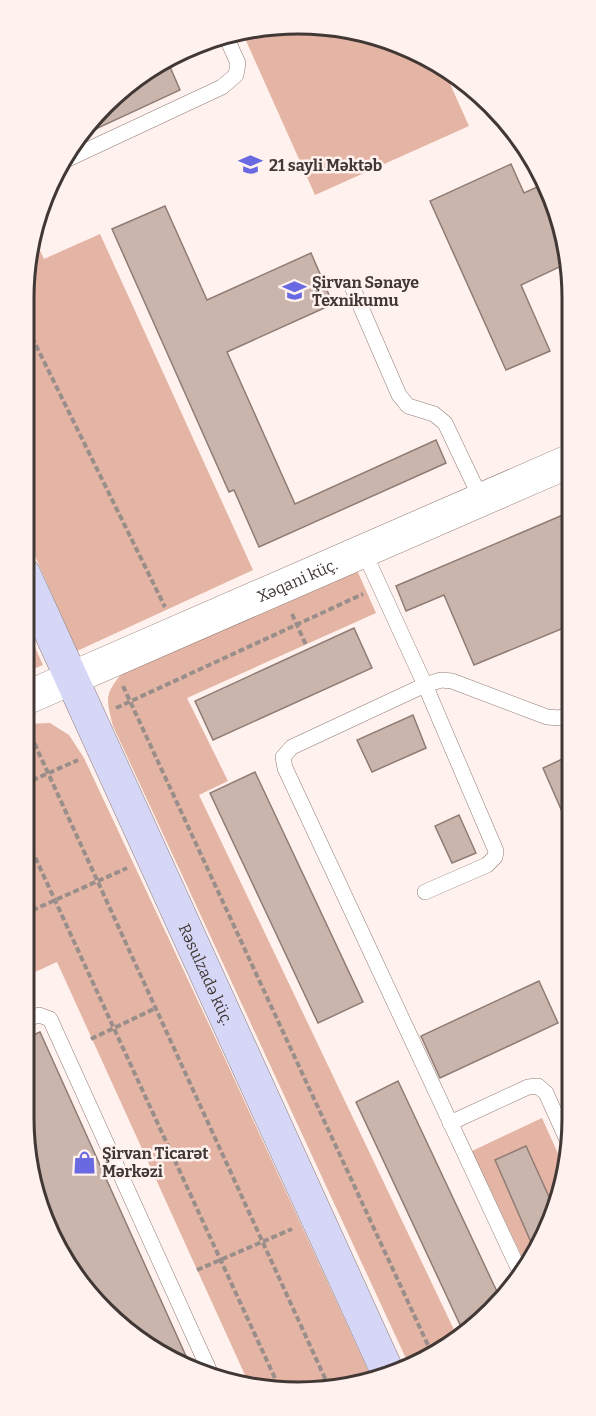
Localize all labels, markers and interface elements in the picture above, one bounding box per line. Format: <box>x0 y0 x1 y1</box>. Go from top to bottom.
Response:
school or university icon: 21 sayli Məktəb <box>238 152 264 178</box>
place label: 21 sayli Məktəb <box>269 156 382 175</box>
place label: Şirvan Sənaye Texnikumu <box>312 273 419 310</box>
school or university icon: Şirvan Sənaye Texnikumu <box>281 278 307 304</box>
street label: Xəqani küç. <box>254 554 340 606</box>
street label: Rəsulzadə küç. <box>175 921 238 1028</box>
place label: Şirvan Ticarət Mərkəzi <box>102 1144 209 1181</box>
shop icon: Şirvan Ticarət Mərkəzi <box>71 1149 97 1175</box>

